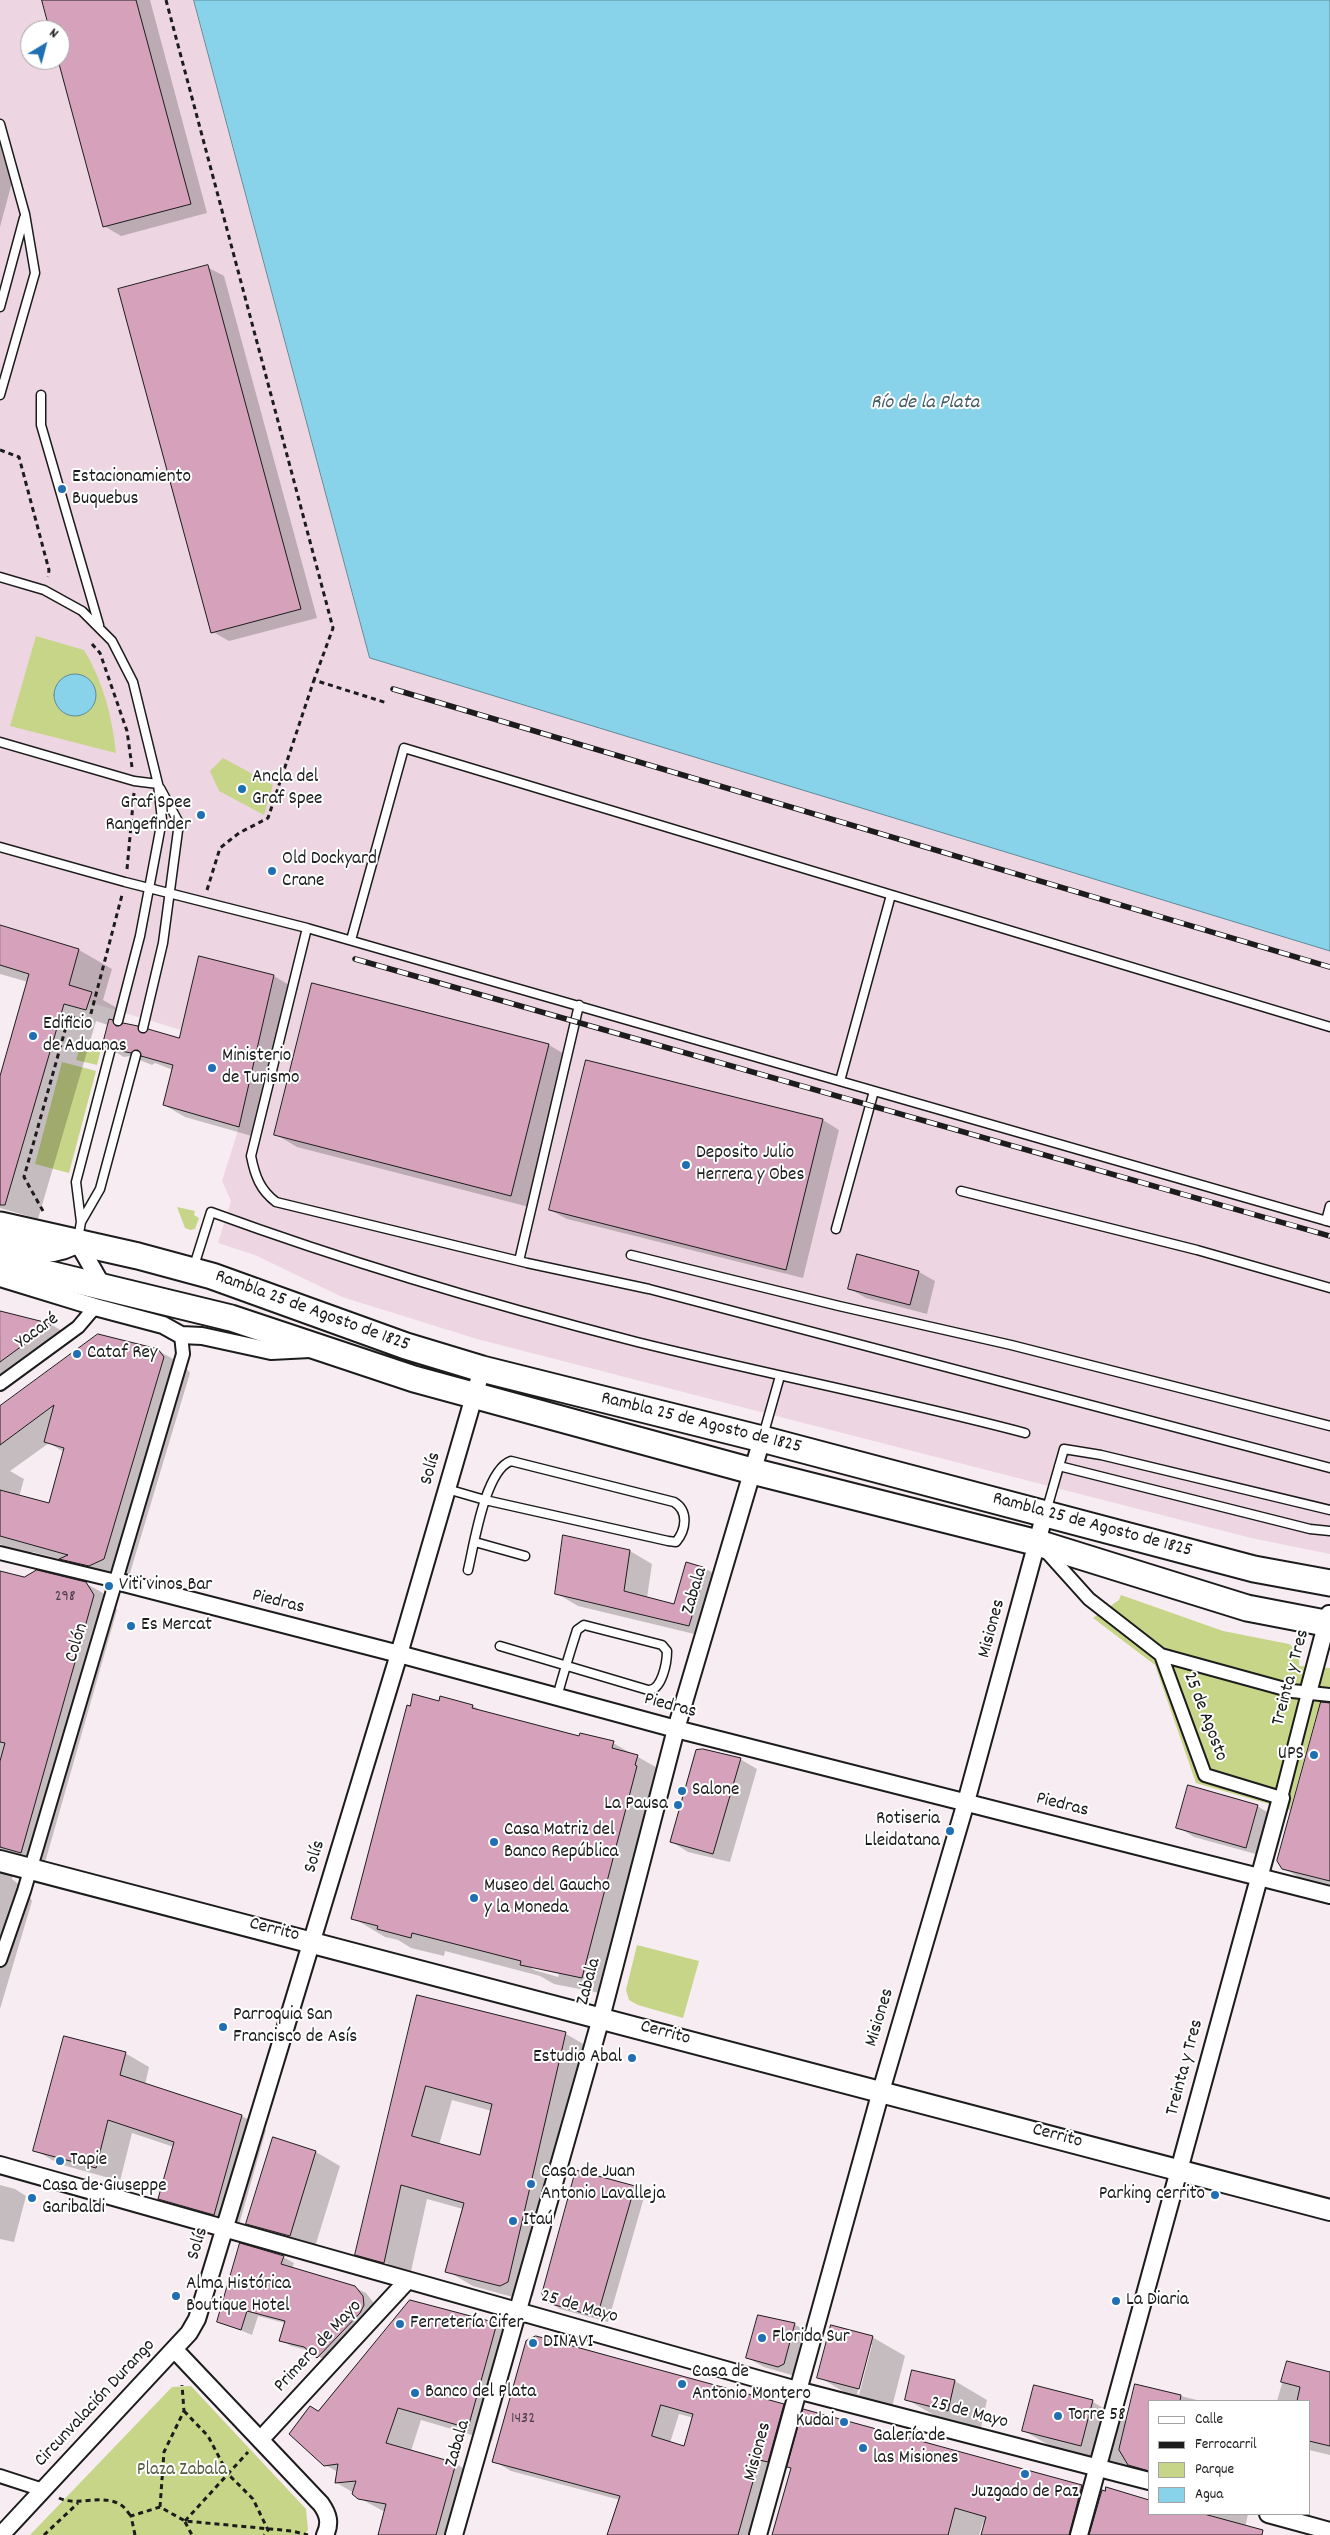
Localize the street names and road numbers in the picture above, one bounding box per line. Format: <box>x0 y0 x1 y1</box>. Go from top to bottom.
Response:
street label: Rambla 25 de Agosto de 1825 <box>211 1266 413 1358</box>
street label: Yacaré <box>12 1309 64 1355</box>
street label: Rambla 25 de Agosto de 1825 <box>598 1388 804 1460</box>
street label: Solís <box>417 1450 447 1488</box>
street label: Rambla 25 de Agosto de 1825 <box>990 1488 1194 1564</box>
street label: Zabala <box>678 1565 714 1617</box>
street label: Piedras <box>249 1585 307 1621</box>
street label: Misiones <box>974 1597 1012 1661</box>
street label: Colón <box>61 1621 95 1665</box>
street label: Treinta y Tres <box>1268 1627 1316 1729</box>
street label: 25 de Agosto <box>1177 1669 1231 1765</box>
street label: Piedras <box>641 1689 699 1725</box>
street label: Piedras <box>1033 1788 1091 1824</box>
street label: Solís <box>300 1838 332 1876</box>
street label: Cerrito <box>247 1914 301 1948</box>
street label: Zabala <box>573 1956 607 2008</box>
street label: Misiones <box>861 1986 901 2050</box>
street label: Cerrito <box>638 2016 692 2052</box>
street label: Treinta y Tres <box>1162 2017 1210 2119</box>
street label: Cerrito <box>1030 2119 1084 2155</box>
street label: Solís <box>183 2225 215 2263</box>
street label: 25 de Mayo <box>538 2286 620 2330</box>
street label: Primero de Mayo <box>270 2296 368 2398</box>
street label: Circunvalación Durango <box>31 2335 161 2473</box>
street label: 25 de Mayo <box>928 2393 1010 2435</box>
street label: Zabala <box>441 2418 477 2470</box>
street label: Misiones <box>740 2420 778 2484</box>

